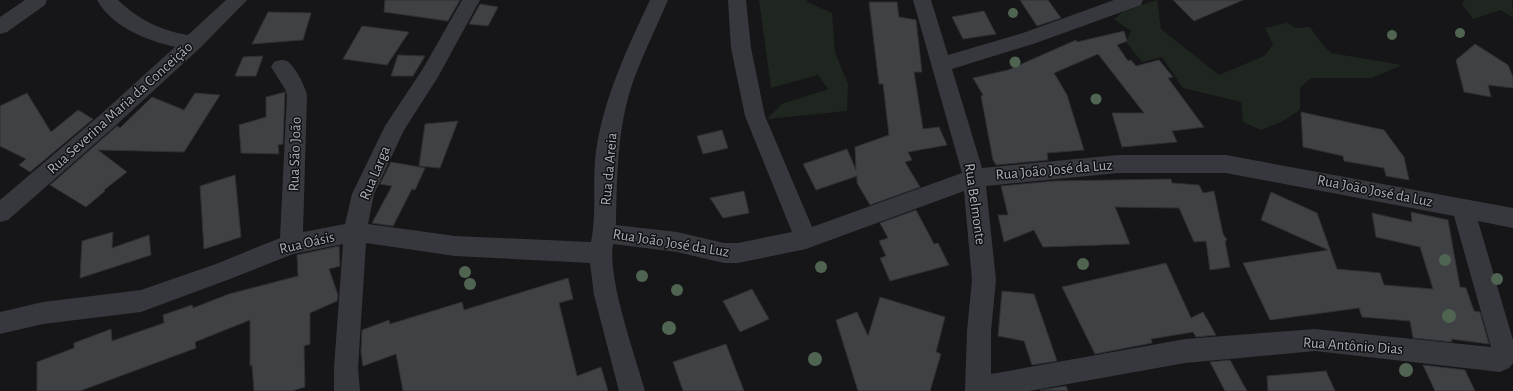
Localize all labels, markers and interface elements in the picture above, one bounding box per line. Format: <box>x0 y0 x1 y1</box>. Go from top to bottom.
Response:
street label: Rua Severina Maria da Conceição <box>45 39 195 177</box>
street label: Rua São João <box>286 116 304 192</box>
street label: Rua da Areia <box>598 132 620 206</box>
street label: Rua Larga <box>357 144 393 202</box>
street label: Rua João José da Luz <box>995 157 1113 183</box>
street label: Rua Belmonte <box>962 162 988 246</box>
street label: Rua João José da Luz <box>1316 172 1434 210</box>
street label: Rua João José da Luz <box>612 226 730 260</box>
street label: Rua Oásis <box>278 229 336 257</box>
street label: Rua Antônio Dias <box>1303 335 1403 357</box>

